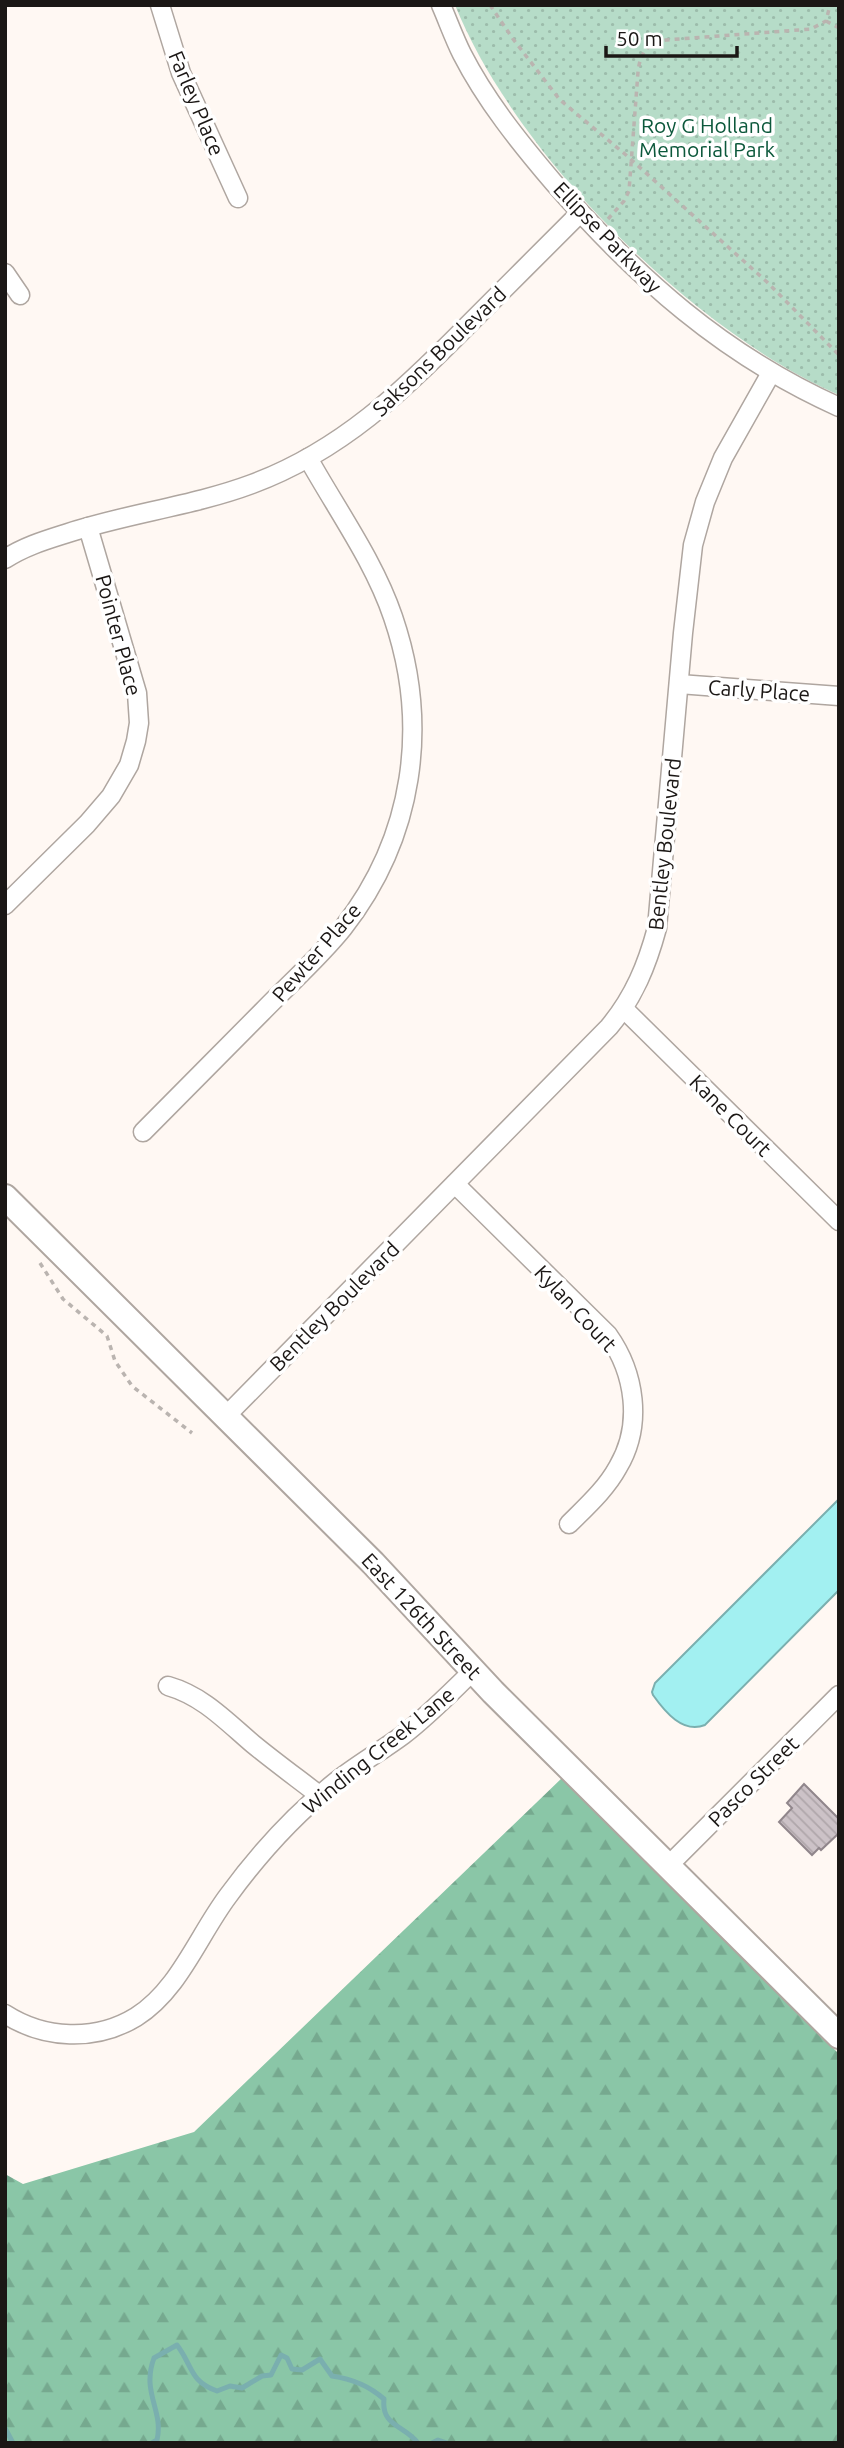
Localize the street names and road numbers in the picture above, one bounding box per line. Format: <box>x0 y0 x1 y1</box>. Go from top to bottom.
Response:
street label: Farley Place <box>164 47 230 159</box>
street label: Ellipse Parkway <box>549 177 667 297</box>
street label: Saksons Boulevard <box>367 281 511 421</box>
street label: Pointer Place <box>91 572 147 698</box>
street label: Carly Place <box>707 674 811 706</box>
street label: Bentley Boulevard <box>643 757 685 931</box>
street label: Pewter Place <box>267 898 365 1006</box>
street label: Kane Court <box>685 1069 777 1161</box>
street label: Bentley Boulevard <box>264 1236 404 1376</box>
street label: Kylan Court <box>530 1260 622 1356</box>
street label: East 126th Street <box>357 1548 487 1684</box>
street label: Winding Creek Lane <box>298 1682 458 1818</box>
street label: Pasco Street <box>703 1731 803 1831</box>

